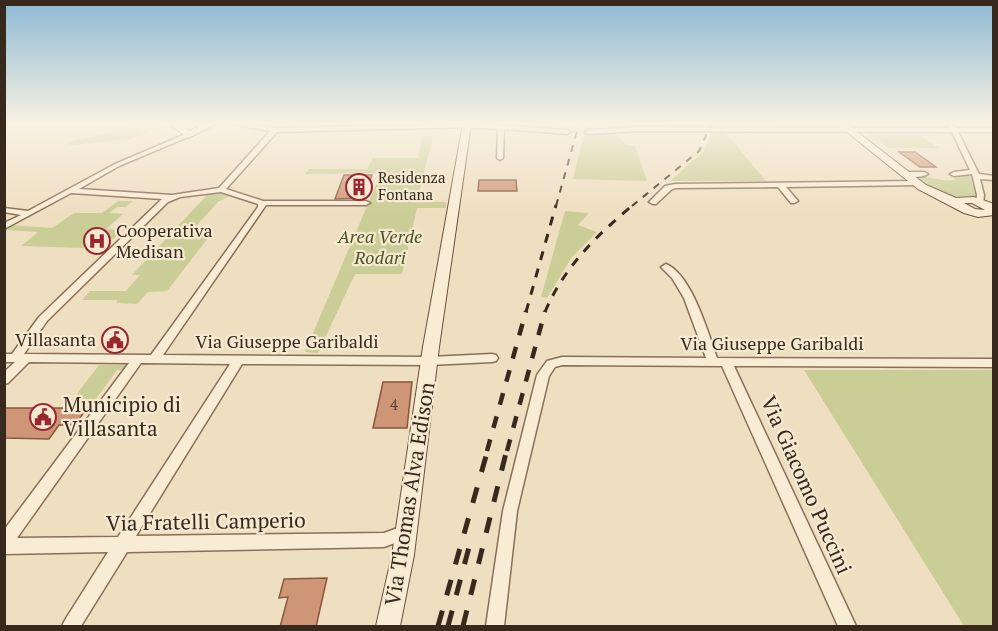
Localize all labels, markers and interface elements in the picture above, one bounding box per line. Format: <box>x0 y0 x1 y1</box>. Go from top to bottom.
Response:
place label: Residenza Fontana <box>378 167 446 204</box>
building icon: Residenza Fontana <box>344 172 374 202</box>
place label: Cooperativa Medisan <box>116 218 213 263</box>
park label: Area Verde Rodari <box>337 224 422 269</box>
hospital icon: Cooperativa Medisan <box>82 226 112 256</box>
public building icon: Villasanta <box>100 325 130 355</box>
place label: Villasanta <box>15 327 96 351</box>
street label: Via Giuseppe Garibaldi <box>195 329 379 353</box>
street label: Via Giuseppe Garibaldi <box>680 331 864 355</box>
street label: Via Thomas Alva Edison <box>377 379 441 608</box>
place label: Municipio di Villasanta <box>63 390 181 442</box>
street label: Via Giacomo Puccini <box>755 391 859 578</box>
house number: 4 <box>390 394 398 414</box>
public building icon: Municipio di Villasanta <box>28 402 58 432</box>
street label: Via Fratelli Camperio <box>106 505 306 537</box>

